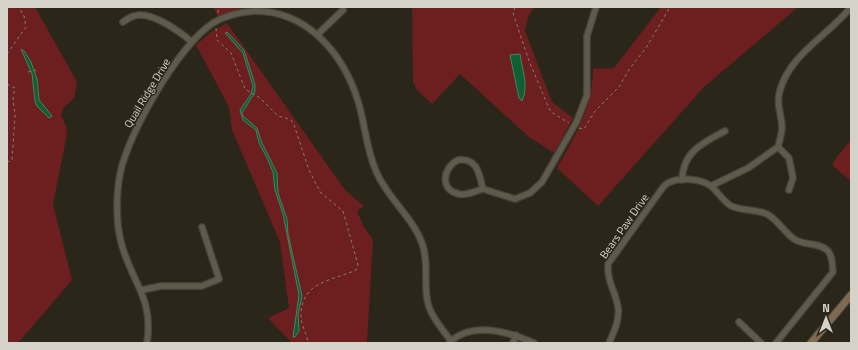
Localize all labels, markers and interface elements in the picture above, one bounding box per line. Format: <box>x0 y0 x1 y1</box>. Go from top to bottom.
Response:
street label: Quail Ridge Drive <box>120 55 174 131</box>
street label: Bears Paw Drive <box>596 190 653 262</box>
north arrow <box>806 298 846 338</box>
text: N <box>822 300 830 316</box>

